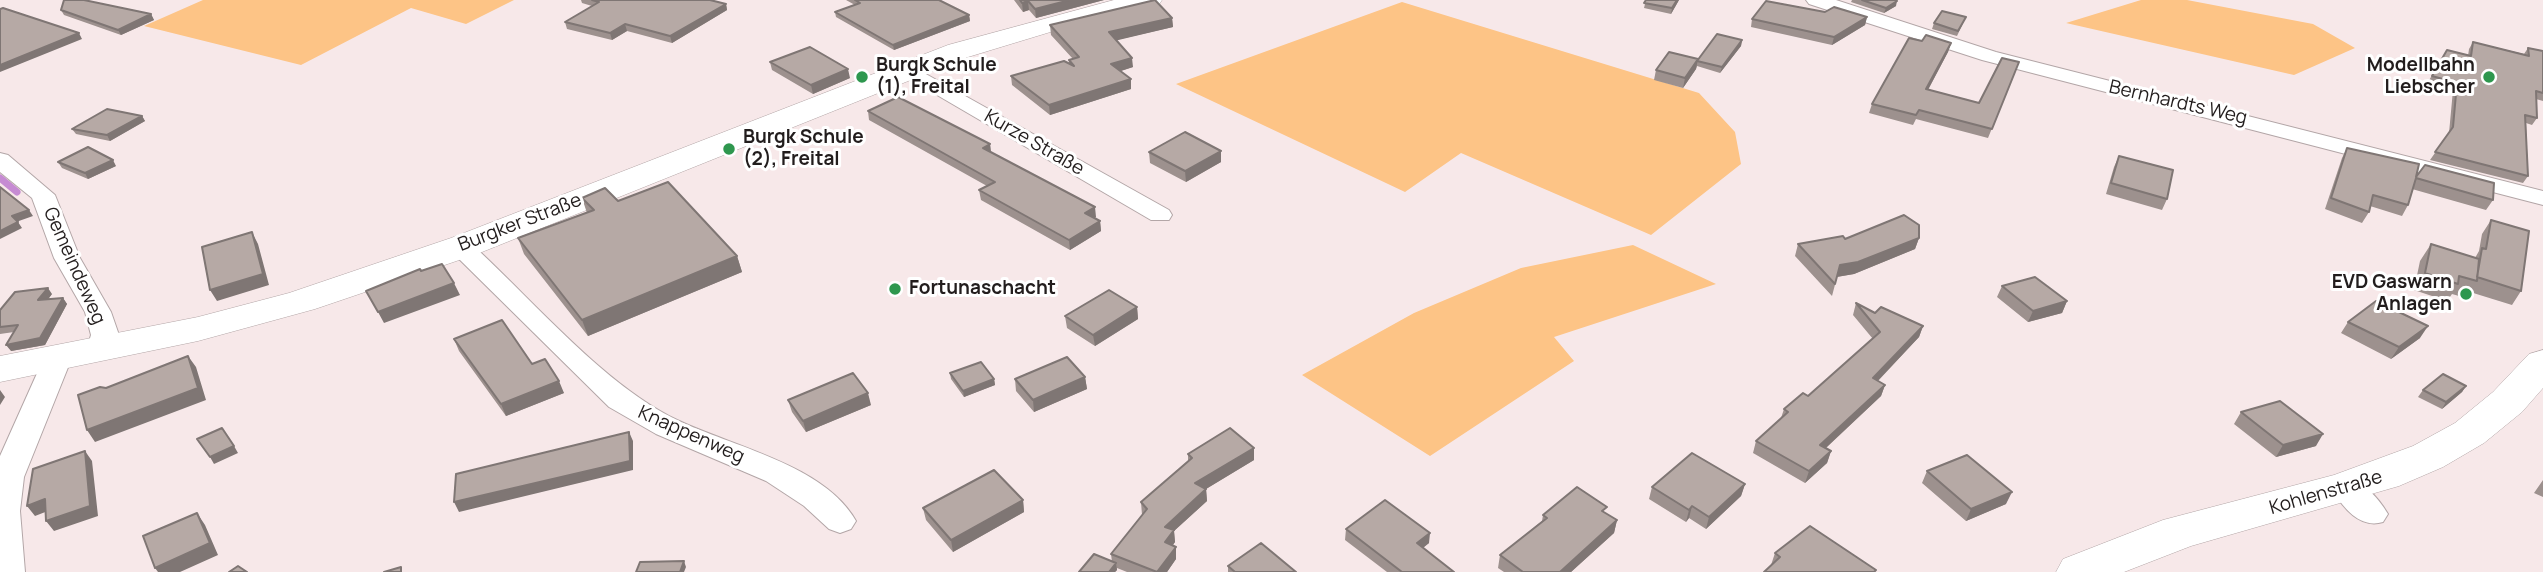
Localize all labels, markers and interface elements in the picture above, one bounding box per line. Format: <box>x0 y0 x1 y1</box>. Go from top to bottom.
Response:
place label: Burgk Schule (1), Freital <box>876 55 997 99</box>
place label: Modellbahn Liebscher <box>2367 55 2475 99</box>
marker: Burgk Schule (1), Freital <box>854 69 870 85</box>
marker: Modellbahn Liebscher <box>2481 69 2497 85</box>
street label: Bernhardts Weg <box>2107 76 2249 130</box>
street label: Kurze Straße <box>980 105 1088 181</box>
place label: Burgk Schule (2), Freital <box>743 127 864 171</box>
marker: Burgk Schule (2), Freital <box>721 141 737 157</box>
street label: Burgker Straße <box>455 189 585 257</box>
street label: Gemeindeweg <box>38 204 110 328</box>
place label: EVD Gaswarn Anlagen <box>2332 272 2452 316</box>
place label: Fortunaschacht <box>909 278 1056 300</box>
marker: Fortunaschacht <box>887 281 903 297</box>
marker: EVD Gaswarn Anlagen <box>2458 286 2474 302</box>
street label: Knappenweg <box>634 401 748 469</box>
street label: Kohlenstraße <box>2267 466 2385 520</box>

